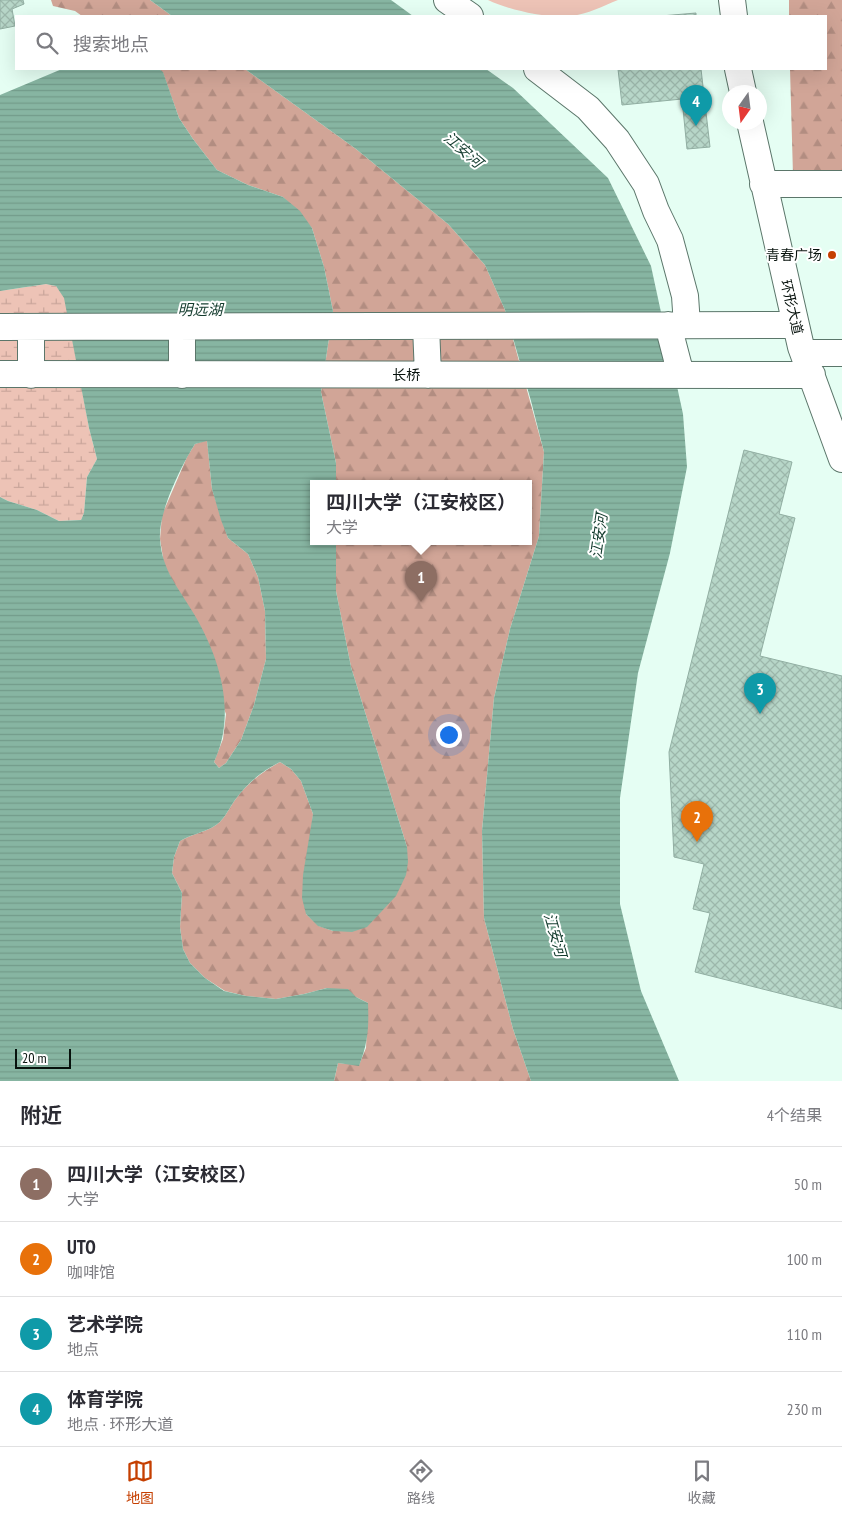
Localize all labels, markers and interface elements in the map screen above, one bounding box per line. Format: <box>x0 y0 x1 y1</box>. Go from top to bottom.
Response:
search box <box>15 15 827 70</box>
icon: search <box>33 29 61 57</box>
text: 搜索地点 <box>73 32 149 56</box>
pin: 4 <box>680 85 712 126</box>
north arrow <box>722 85 767 130</box>
water label: 江安河 <box>440 128 489 174</box>
place label: 青春广场 <box>766 246 822 264</box>
marker: 青春广场 <box>826 249 838 261</box>
street label: 环形大道 <box>777 278 807 336</box>
water label: 明远湖 <box>177 300 224 319</box>
street label: 长桥 <box>392 366 420 384</box>
popup <box>310 480 532 545</box>
text: 四川大学（江安校区） <box>326 490 516 514</box>
water label: 江安河 <box>586 509 611 560</box>
text: 大学 <box>326 517 358 537</box>
pin: 1 <box>405 561 437 602</box>
pin: 3 <box>744 673 776 714</box>
your location <box>436 722 462 748</box>
pin: 2 <box>681 801 713 842</box>
water label: 江安河 <box>540 911 572 962</box>
scale bar <box>15 1046 71 1069</box>
text: 20 m <box>22 1049 47 1067</box>
text: 附近 <box>20 1102 62 1129</box>
text: 4个结果 <box>767 1105 822 1125</box>
text: 四川大学（江安校区） <box>67 1162 257 1186</box>
text: 1 <box>32 1174 40 1194</box>
text: 50 m <box>794 1174 822 1194</box>
text: 大学 <box>67 1189 99 1209</box>
text: UTO <box>67 1235 96 1259</box>
text: 2 <box>32 1249 40 1269</box>
text: 100 m <box>787 1249 822 1269</box>
text: 咖啡馆 <box>67 1262 115 1282</box>
text: 艺术学院 <box>67 1312 143 1336</box>
text: 3 <box>32 1324 40 1344</box>
text: 110 m <box>787 1324 822 1344</box>
text: 地点 <box>67 1339 99 1359</box>
text: 体育学院 <box>67 1387 143 1411</box>
text: 4 <box>32 1399 40 1419</box>
text: 230 m <box>787 1399 822 1419</box>
text: 地点 · 环形大道 <box>67 1414 173 1434</box>
tab: 地图 <box>126 1457 154 1507</box>
tab: 路线 <box>407 1457 435 1507</box>
tab: 收藏 <box>688 1457 716 1507</box>

